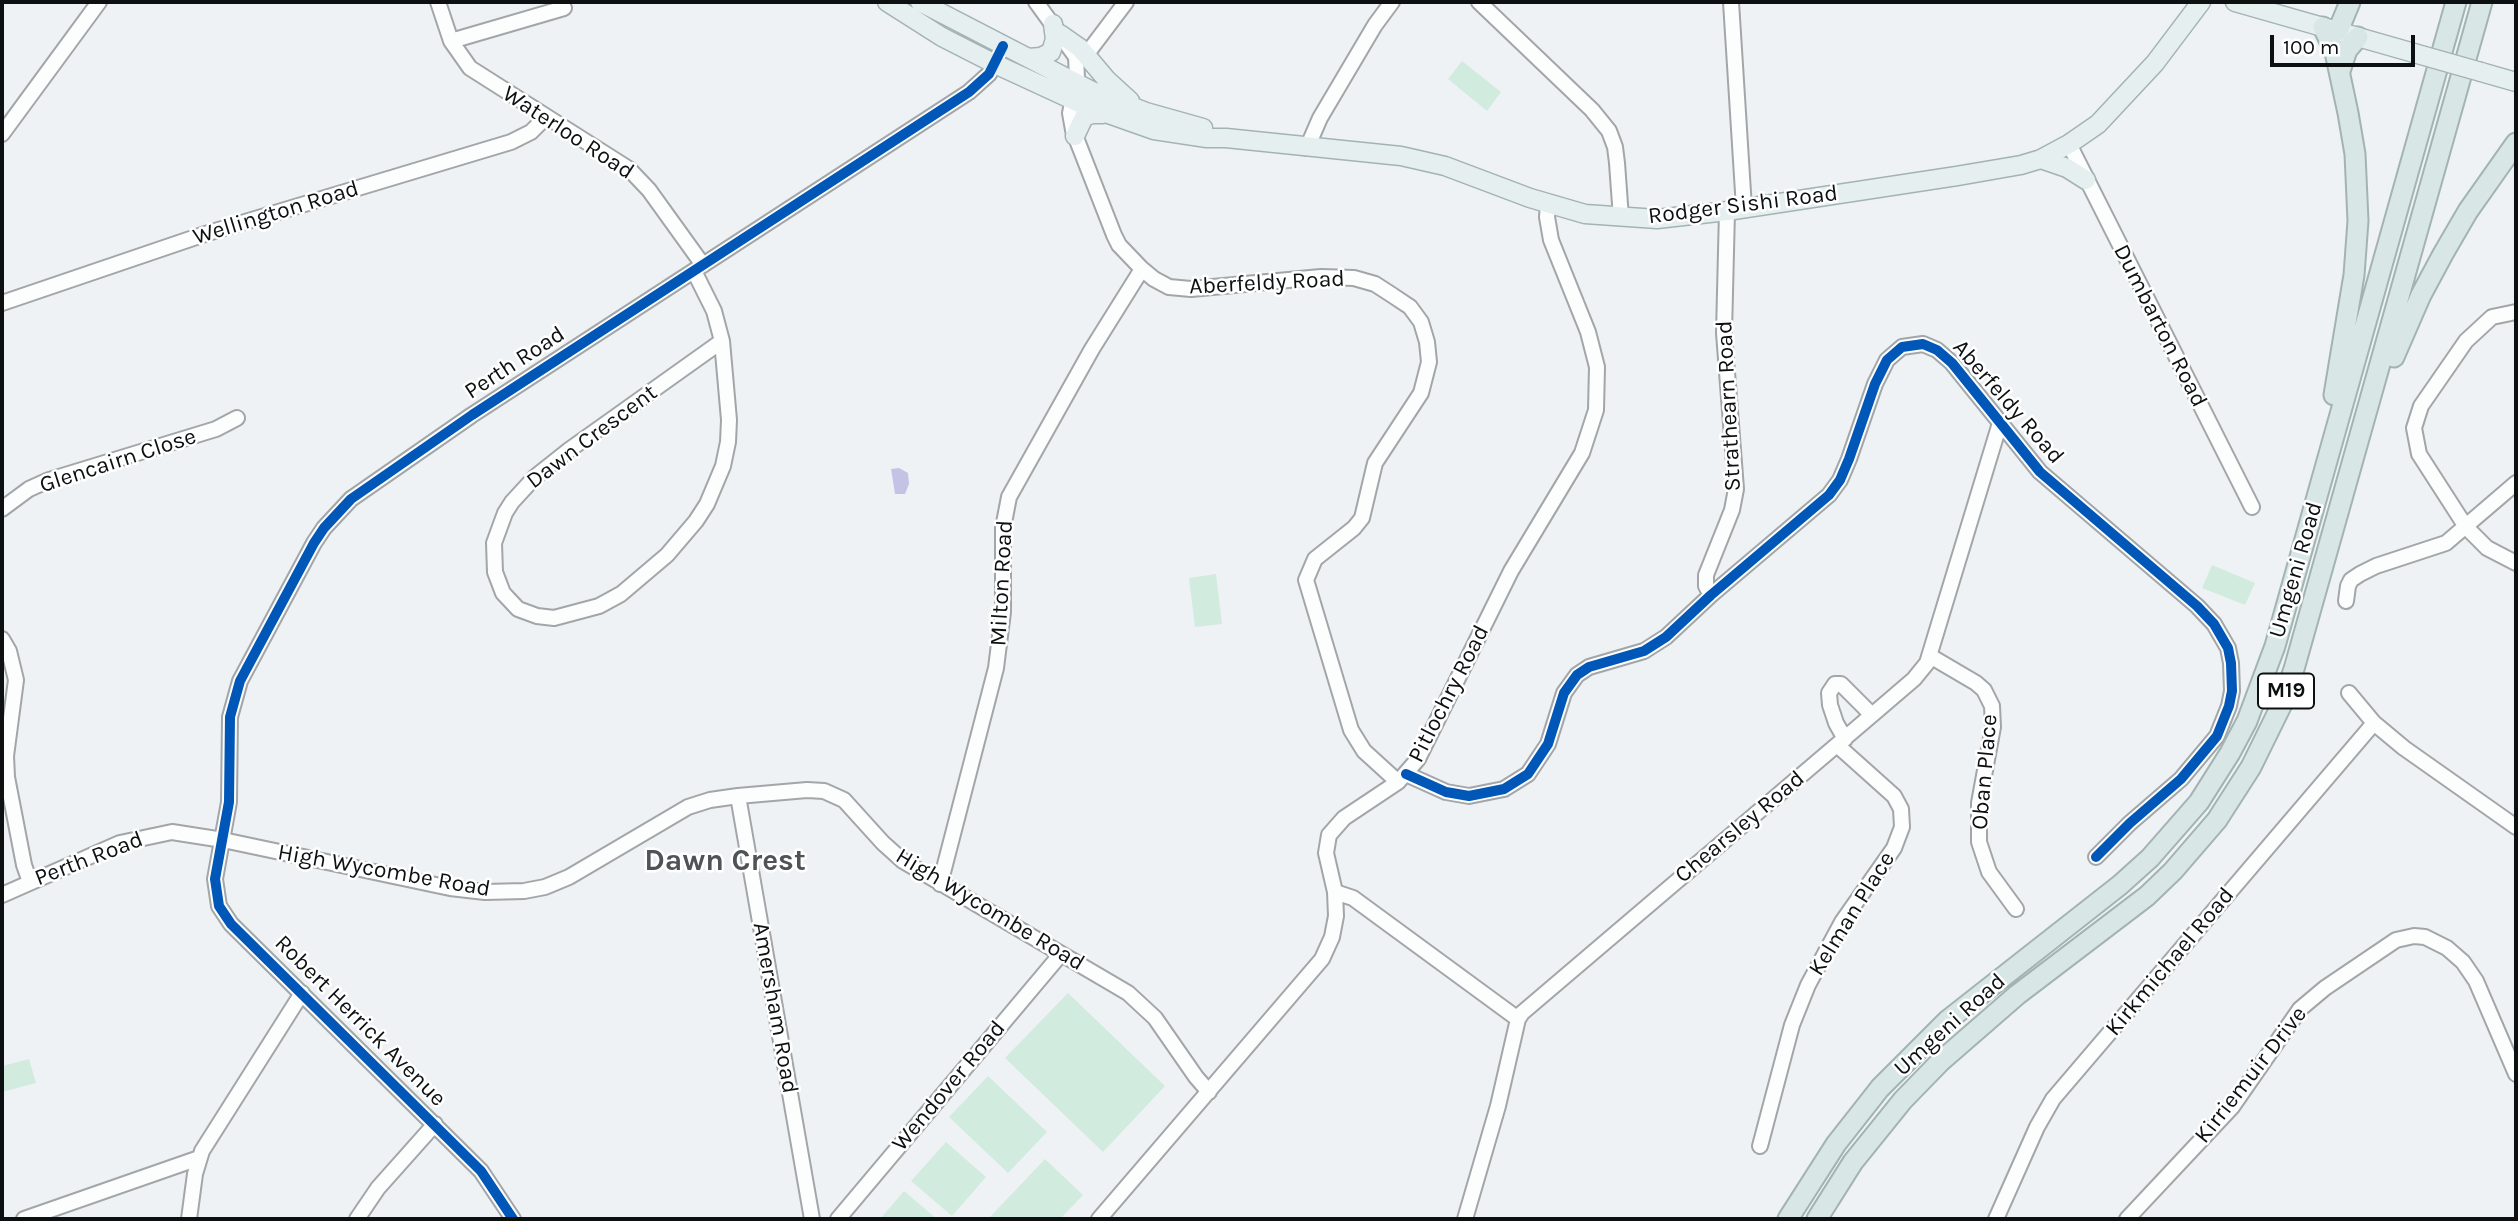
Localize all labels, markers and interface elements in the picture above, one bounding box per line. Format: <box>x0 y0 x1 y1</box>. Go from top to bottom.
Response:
scale bar <box>2273 21 2418 65</box>
text: 100 m <box>2283 35 2340 59</box>
street label: Waterloo Road <box>497 80 639 186</box>
street label: Wellington Road <box>190 175 362 251</box>
street label: Rodger Sishi Road <box>1647 180 1839 230</box>
street label: Dumbarton Road <box>2107 240 2213 412</box>
street label: Aberfeldy Road <box>1188 265 1346 301</box>
street label: Perth Road <box>460 320 570 406</box>
street label: Strathearn Road <box>1711 320 1747 492</box>
street label: Aberfeldy Road <box>1946 334 2070 470</box>
street label: Dawn Crescent <box>521 379 663 495</box>
street label: Glencairn Close <box>36 423 200 499</box>
street label: Umgeni Road <box>2263 499 2329 641</box>
street label: Milton Road <box>985 519 1019 647</box>
street label: Pitlochry Road <box>1403 621 1495 767</box>
road number: M19 <box>2258 674 2314 708</box>
street label: Oban Place <box>1966 713 2004 831</box>
street label: Chearsley Road <box>1670 765 1810 889</box>
street label: Perth Road <box>31 826 147 892</box>
street label: High Wycombe Road <box>275 839 493 903</box>
district label: Dawn Crest <box>644 843 806 879</box>
street label: High Wycombe Road <box>890 843 1090 977</box>
street label: Kelman Place <box>1803 847 1901 981</box>
street label: Kirkmichael Road <box>2100 882 2240 1042</box>
street label: Amersham Road <box>746 920 804 1096</box>
street label: Robert Herrick Avenue <box>269 930 451 1112</box>
street label: Umgeni Road <box>1889 968 2011 1082</box>
street label: Kirriemuir Drive <box>2189 1001 2313 1149</box>
street label: Wendover Road <box>886 1015 1012 1157</box>

